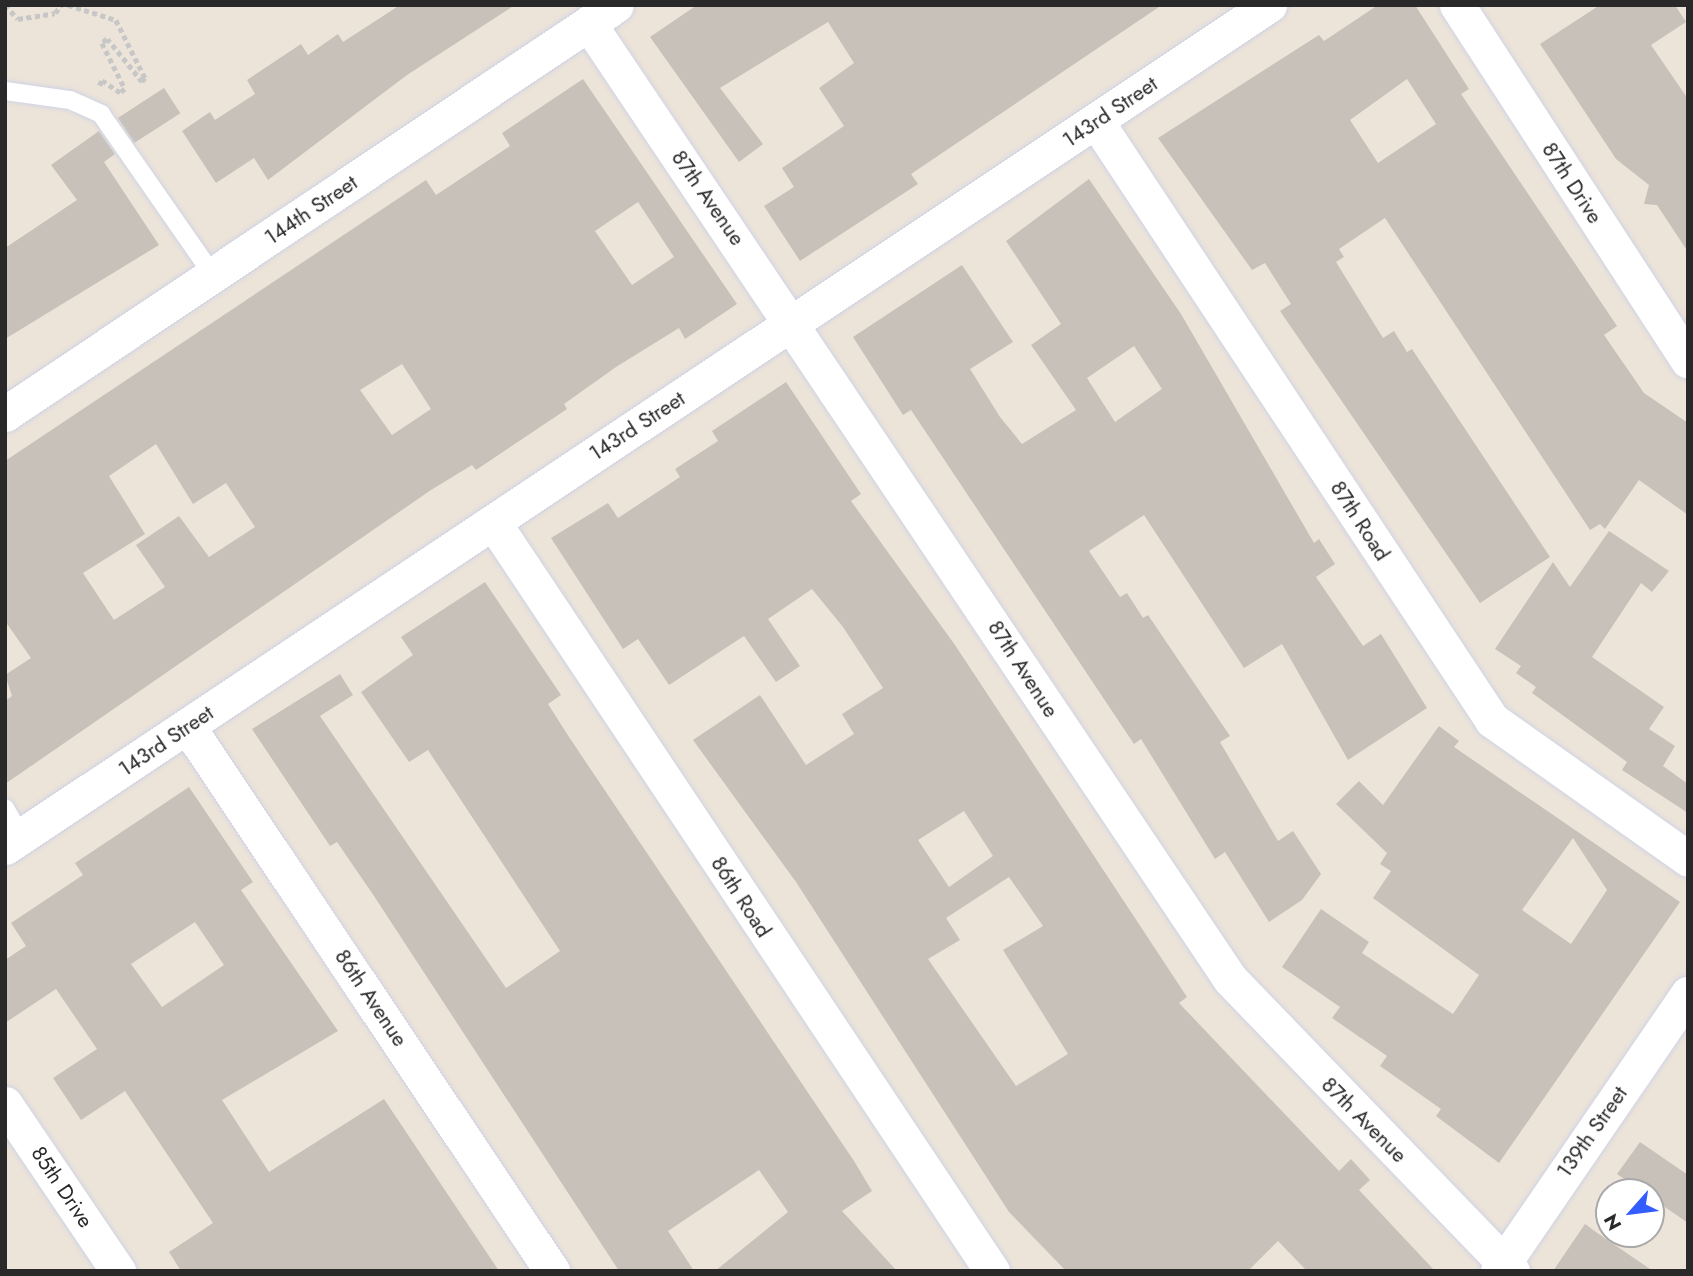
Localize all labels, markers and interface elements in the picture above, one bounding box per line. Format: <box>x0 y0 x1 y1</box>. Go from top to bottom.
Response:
street label: 143rd Street <box>1058 71 1162 153</box>
street label: 87th Drive <box>1537 138 1607 228</box>
street label: 87th Avenue <box>666 146 750 250</box>
street label: 144th Street <box>260 170 362 250</box>
street label: 143rd Street <box>585 386 689 466</box>
street label: 87th Road <box>1325 476 1395 566</box>
street label: 87th Avenue <box>982 616 1064 722</box>
street label: 143rd Street <box>114 700 218 782</box>
street label: 86th Road <box>706 852 776 942</box>
street label: 86th Avenue <box>329 945 413 1051</box>
street label: 87th Avenue <box>1316 1072 1412 1168</box>
street label: 139th Street <box>1551 1082 1633 1182</box>
street label: 85th Drive <box>26 1142 98 1232</box>
north arrow <box>1595 1178 1665 1248</box>
text: N <box>1597 1209 1628 1235</box>

